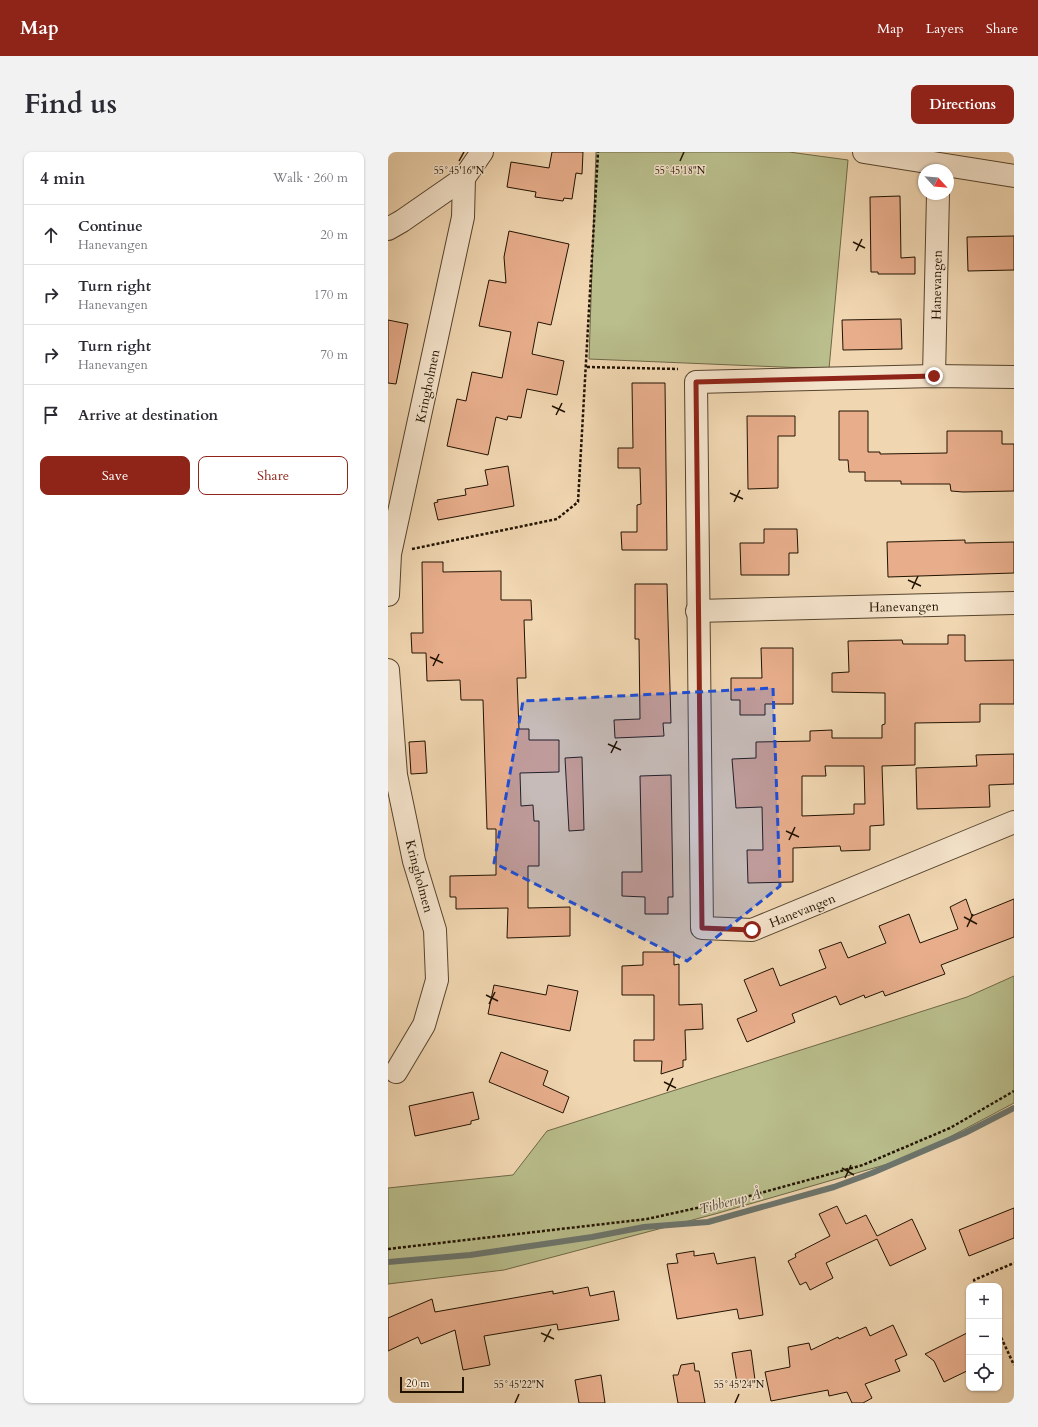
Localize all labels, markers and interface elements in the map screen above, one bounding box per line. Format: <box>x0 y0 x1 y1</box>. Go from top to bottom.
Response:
text: Map <box>20 15 59 41</box>
text: Map <box>877 19 904 38</box>
text: Layers <box>926 19 964 38</box>
text: Share <box>986 19 1018 38</box>
text: Find us <box>24 85 117 123</box>
button: Directions <box>911 85 1014 124</box>
text: 55°45'16"N <box>434 164 485 178</box>
text: 55°45'18"N <box>655 164 706 178</box>
north arrow <box>918 164 954 200</box>
text: 4 min <box>40 167 85 190</box>
text: Walk · 260 m <box>273 169 348 187</box>
text: Continue <box>78 216 143 236</box>
icon: ahead <box>40 224 62 246</box>
text: 20 m <box>320 226 348 244</box>
text: Hanevangen <box>78 236 148 254</box>
street label: Hanevangen <box>927 249 947 320</box>
text: Turn right <box>78 276 151 296</box>
icon: right <box>40 284 62 306</box>
text: 170 m <box>314 286 348 304</box>
text: Hanevangen <box>78 296 148 314</box>
text: Turn right <box>78 336 151 356</box>
icon: right <box>40 344 62 366</box>
text: 70 m <box>320 346 348 364</box>
street label: Kringholmen <box>411 347 445 425</box>
text: Hanevangen <box>78 356 148 374</box>
route end <box>925 367 943 385</box>
icon: arrive <box>40 404 62 426</box>
text: Arrive at destination <box>78 405 218 425</box>
button: Save <box>40 456 190 495</box>
button: Share <box>198 456 348 495</box>
street label: Hanevangen <box>869 597 940 617</box>
street label: Kringholmen <box>401 838 438 915</box>
street label: Hanevangen <box>767 889 839 932</box>
route start <box>743 921 761 939</box>
water label: Tibberup Å <box>697 1184 764 1219</box>
map controls <box>966 1283 1002 1391</box>
button: + <box>966 1283 1002 1319</box>
button: − <box>966 1319 1002 1355</box>
button: locate <box>966 1355 1002 1391</box>
scale bar <box>400 1375 464 1394</box>
text: 20 m <box>406 1376 430 1391</box>
text: 55°45'22"N <box>494 1378 545 1392</box>
text: 55°45'24"N <box>714 1378 765 1392</box>

